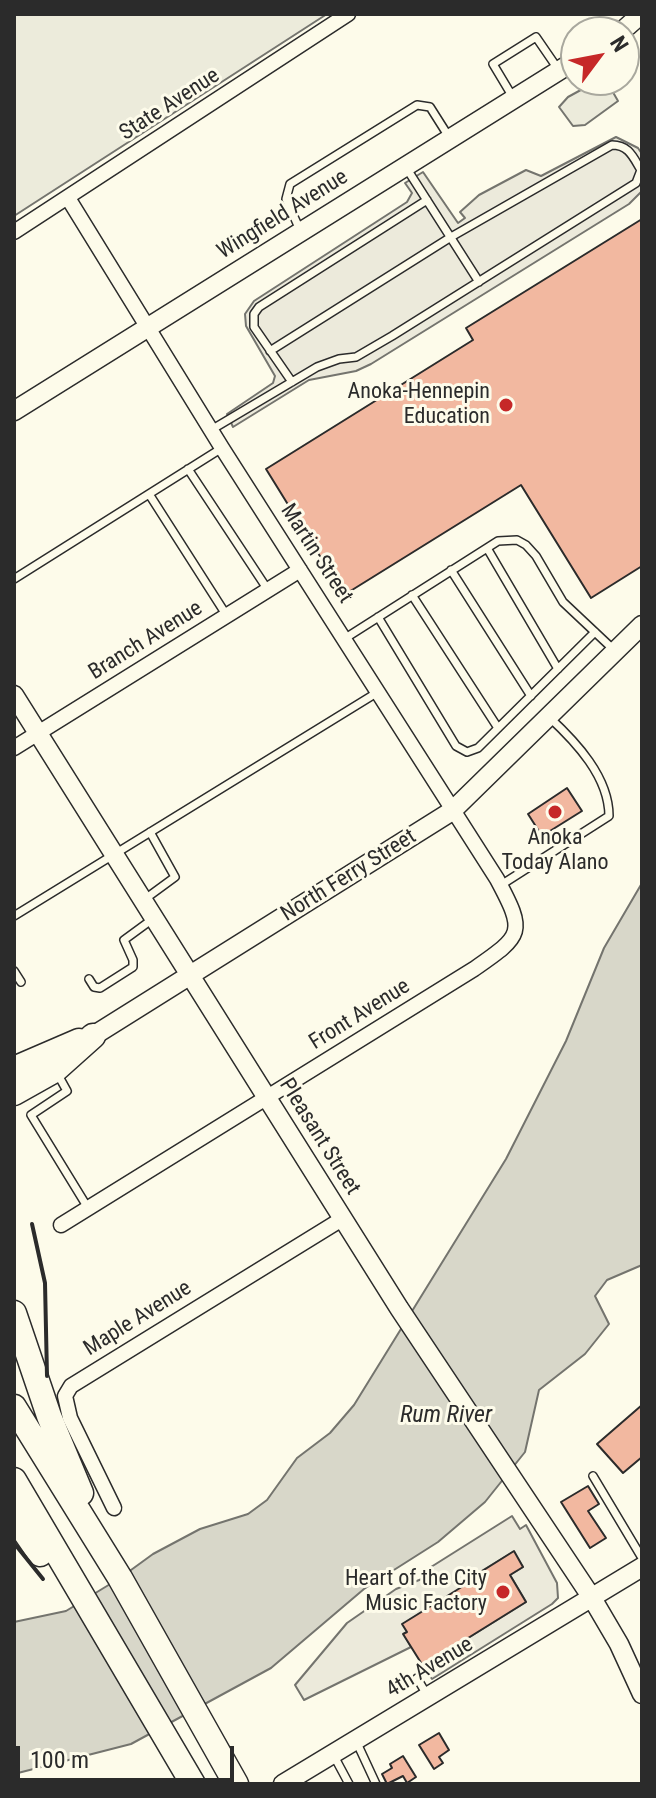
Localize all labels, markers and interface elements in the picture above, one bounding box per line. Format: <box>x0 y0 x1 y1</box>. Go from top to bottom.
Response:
north arrow <box>560 16 640 96</box>
text: N <box>605 32 633 56</box>
street label: State Avenue <box>115 63 225 147</box>
street label: Wingfield Avenue <box>213 164 353 266</box>
place label: Anoka-Hennepin Education <box>348 379 490 430</box>
marker: Anoka-Hennepin Education <box>497 396 515 414</box>
street label: Martin Street <box>274 499 358 609</box>
street label: Branch Avenue <box>84 596 208 686</box>
marker: Anoka Today Alano <box>546 803 564 821</box>
street label: North Ferry Street <box>277 824 421 928</box>
place label: Anoka Today Alano <box>502 825 608 876</box>
street label: Front Avenue <box>305 974 415 1056</box>
street label: Pleasant Street <box>273 1074 365 1200</box>
street label: Maple Avenue <box>79 1276 197 1362</box>
water label: Rum River <box>400 1402 492 1430</box>
place label: Heart of the City Music Factory <box>345 1566 487 1618</box>
marker: Heart of the City Music Factory <box>494 1583 512 1601</box>
street label: 4th Avenue <box>382 1632 478 1704</box>
scale bar <box>20 1730 238 1780</box>
text: 100 m <box>30 1746 89 1774</box>

